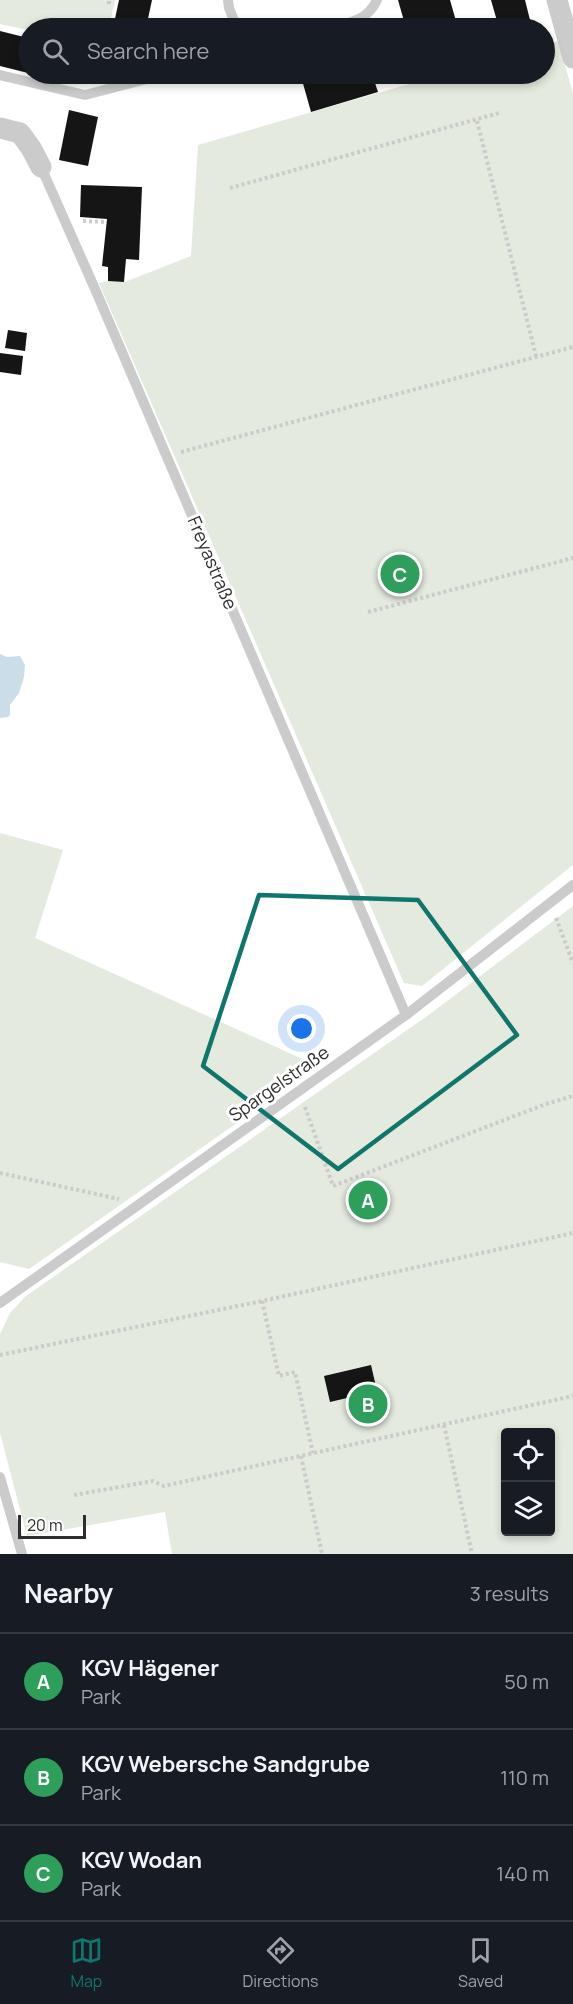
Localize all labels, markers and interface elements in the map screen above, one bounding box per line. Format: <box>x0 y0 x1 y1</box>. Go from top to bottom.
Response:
search box <box>18 18 555 84</box>
icon: search <box>39 35 72 68</box>
text: Search here <box>87 36 209 66</box>
street label: Freyastraße <box>183 512 243 613</box>
pin: C <box>380 552 420 596</box>
your location <box>287 1014 316 1043</box>
street label: Spargelstraße <box>223 1040 333 1127</box>
pin: A <box>348 1178 388 1222</box>
pin: B <box>348 1382 388 1426</box>
map controls <box>501 1428 555 1536</box>
button: locate <box>501 1428 555 1482</box>
button: layers <box>501 1482 555 1536</box>
scale bar <box>18 1512 86 1540</box>
text: 20 m <box>27 1514 63 1536</box>
text: Nearby <box>24 1575 113 1611</box>
text: 3 results <box>470 1580 549 1607</box>
text: KGV Hägener <box>81 1653 219 1683</box>
text: A <box>37 1668 50 1695</box>
text: 50 m <box>504 1668 549 1695</box>
text: Park <box>81 1683 121 1710</box>
text: KGV Webersche Sandgrube <box>81 1749 370 1779</box>
text: B <box>37 1764 50 1791</box>
text: 110 m <box>500 1764 549 1791</box>
text: Park <box>81 1779 121 1806</box>
text: KGV Wodan <box>81 1845 202 1875</box>
text: C <box>36 1860 51 1887</box>
text: 140 m <box>496 1860 549 1887</box>
text: Park <box>81 1875 121 1902</box>
tab: Map <box>70 1934 103 1992</box>
tab: Directions <box>243 1934 318 1992</box>
tab: Saved <box>458 1934 503 1992</box>

